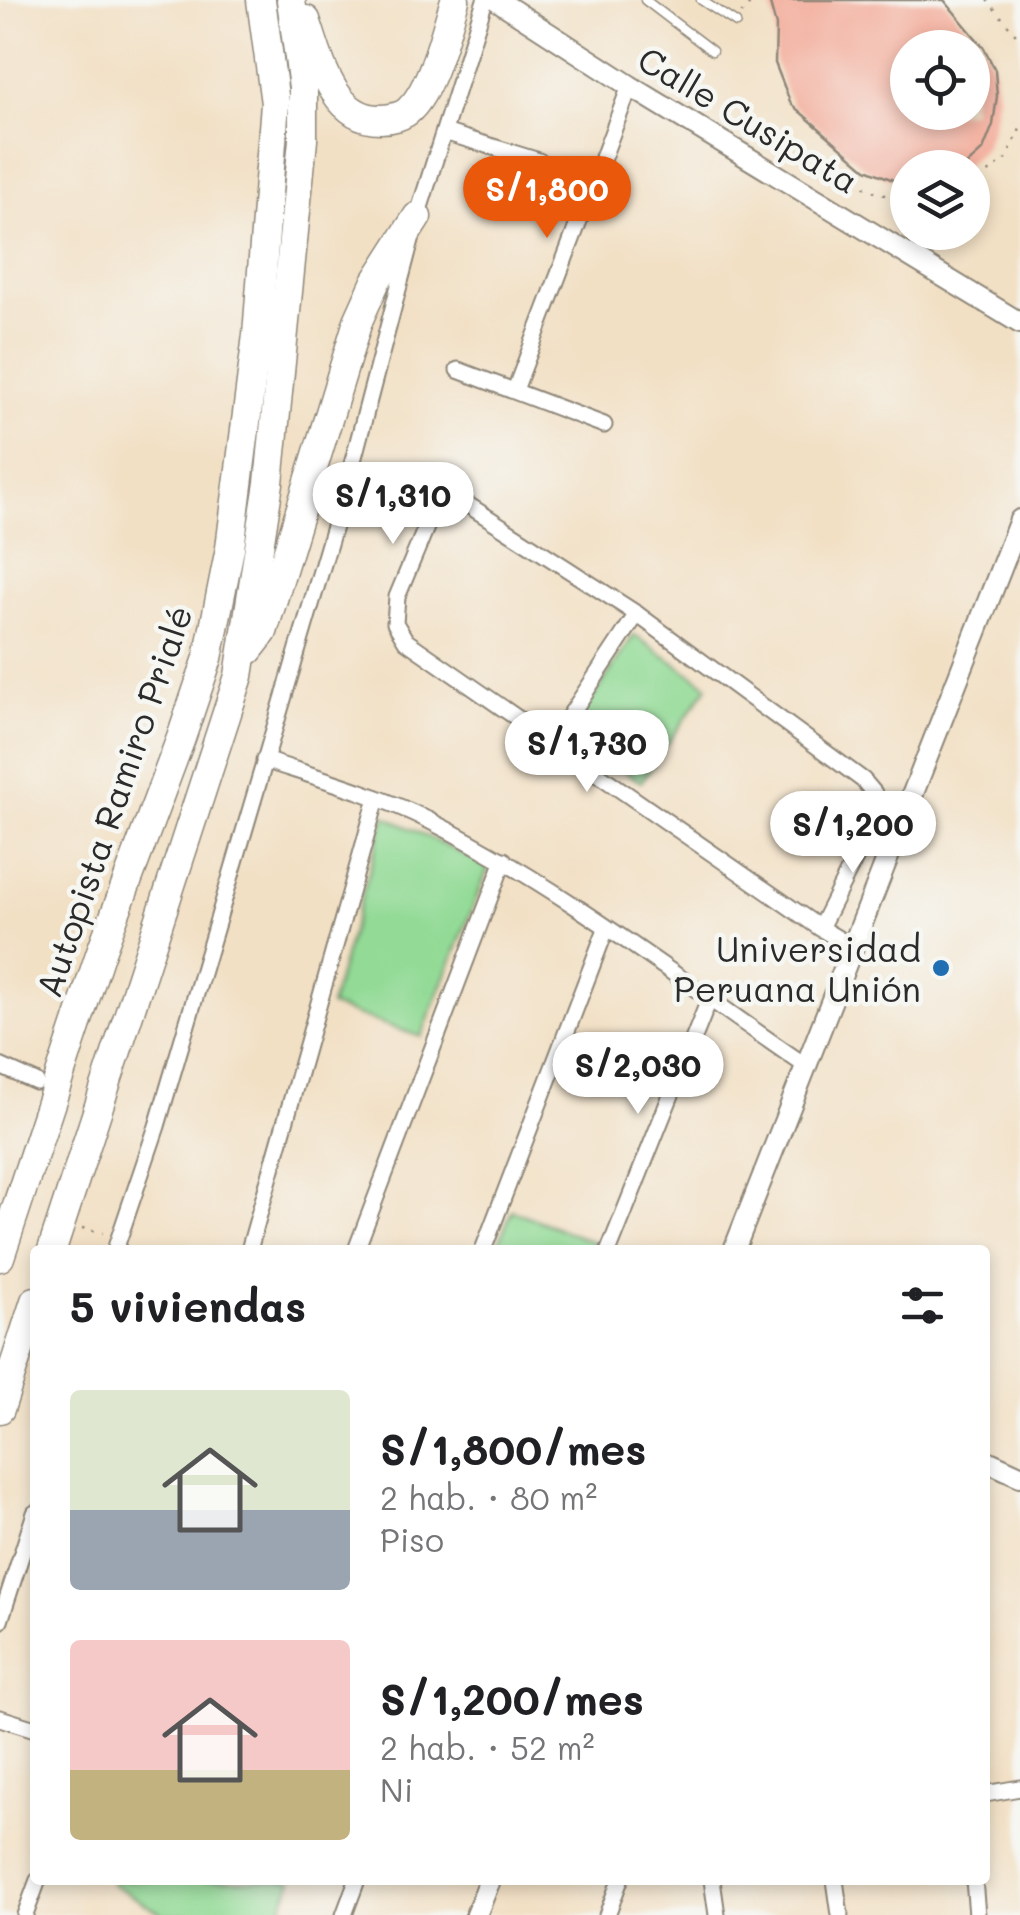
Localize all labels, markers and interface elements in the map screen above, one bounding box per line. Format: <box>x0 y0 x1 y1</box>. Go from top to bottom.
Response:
map controls <box>890 30 990 250</box>
button: locate <box>890 30 990 130</box>
street label: Calle Cusipata <box>630 35 868 203</box>
button: layers <box>890 150 990 250</box>
pin: S/1,800 <box>455 156 639 241</box>
text: S/1,800 <box>485 167 609 209</box>
pin: S/1,310 <box>301 462 485 547</box>
text: S/1,310 <box>335 473 451 515</box>
street label: Autopista Ramiro Prialé <box>24 599 202 1003</box>
pin: S/1,730 <box>495 710 679 795</box>
text: S/1,730 <box>527 721 647 763</box>
pin: S/1,200 <box>761 791 945 876</box>
text: S/1,200 <box>792 802 914 844</box>
place label: Universidad Peruana Unión <box>673 925 921 1011</box>
marker: Universidad Peruana Unión <box>930 957 952 979</box>
pin: S/2,030 <box>546 1032 730 1117</box>
text: S/2,030 <box>575 1043 701 1085</box>
text: 5 viviendas <box>70 1278 306 1333</box>
icon: filters <box>895 1278 950 1333</box>
text: S/1,800/mes <box>380 1421 646 1476</box>
icon: home <box>150 1430 270 1550</box>
text: 2 hab. · 80 m² <box>380 1476 597 1518</box>
text: Piso <box>380 1518 444 1560</box>
text: S/1,200/mes <box>380 1671 644 1726</box>
icon: home <box>150 1680 270 1800</box>
text: 2 hab. · 52 m² <box>380 1726 595 1768</box>
text: Ni <box>380 1768 413 1810</box>

